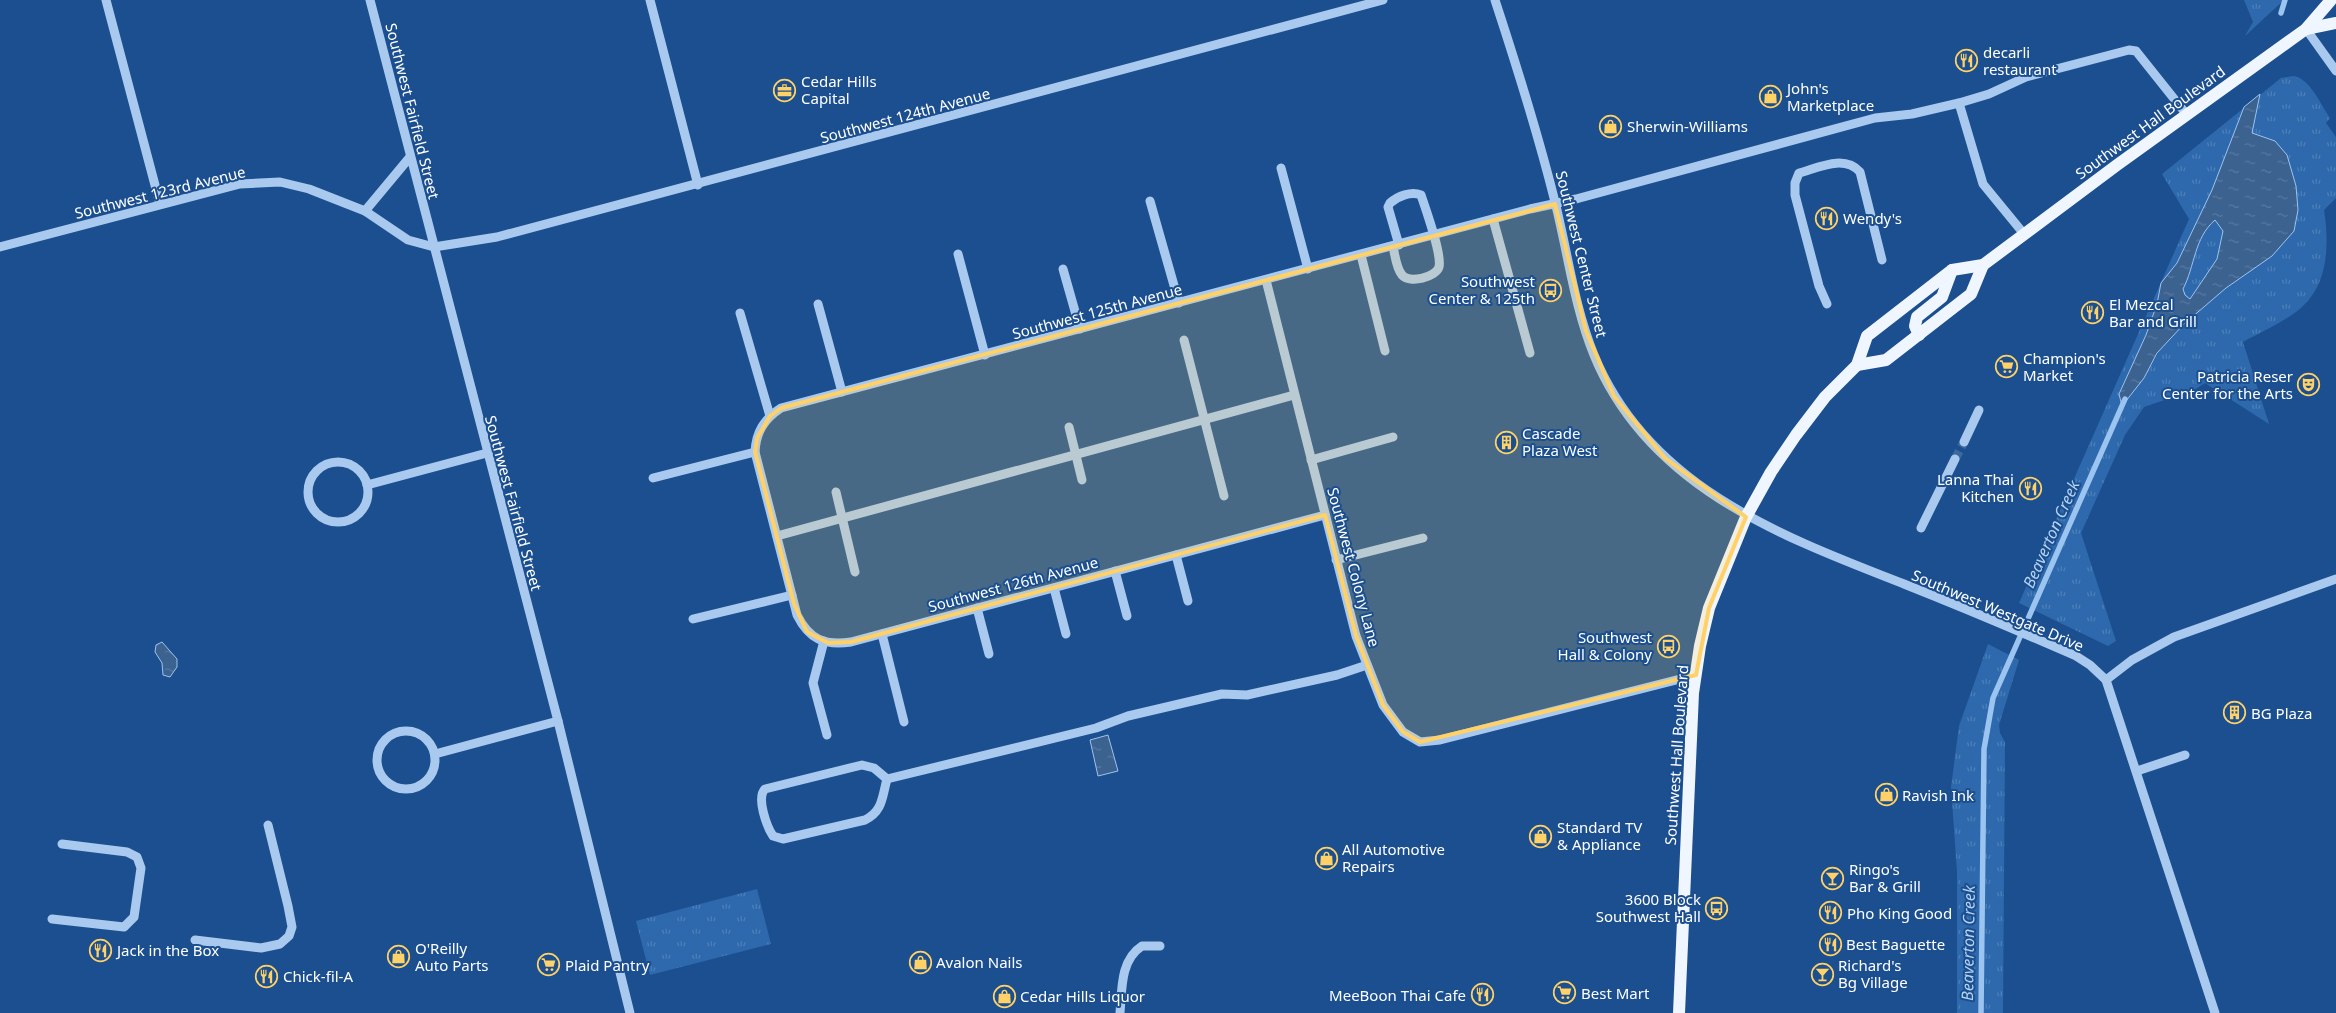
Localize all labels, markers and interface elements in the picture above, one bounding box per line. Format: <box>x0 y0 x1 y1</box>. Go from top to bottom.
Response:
street label: Southwest Fairfield Street <box>381 21 445 202</box>
place label: decarli restaurant <box>1983 42 2057 79</box>
restaurant icon: decarli restaurant <box>1955 49 1979 73</box>
street label: Southwest Hall Boulevard <box>2071 61 2229 183</box>
place label: Cedar Hills Capital <box>801 71 877 108</box>
office icon: Cedar Hills Capital <box>773 78 797 102</box>
place label: John's Marketplace <box>1785 78 1874 115</box>
street label: Southwest 124th Avenue <box>818 83 992 147</box>
shop icon: John's Marketplace <box>1759 85 1783 109</box>
shop icon: Sherwin-Williams <box>1599 114 1623 138</box>
place label: Sherwin-Williams <box>1627 116 1748 136</box>
street label: Southwest 123rd Avenue <box>72 161 248 223</box>
street label: Southwest Center Street <box>1552 169 1613 340</box>
restaurant icon: Wendy's <box>1815 206 1839 230</box>
place label: Wendy's <box>1843 208 1902 228</box>
place label: Southwest Center & 125th <box>1429 271 1536 308</box>
bus stop icon: Southwest Center & 125th <box>1539 278 1563 302</box>
street label: Southwest 125th Avenue <box>1010 279 1184 343</box>
place label: El Mezcal Bar and Grill <box>2109 294 2197 331</box>
restaurant icon: El Mezcal Bar and Grill <box>2081 301 2105 325</box>
place label: Champion's Market <box>2023 348 2106 385</box>
supermarket icon: Champion's Market <box>1995 355 2019 379</box>
place label: Patricia Reser Center for the Arts <box>2162 366 2293 403</box>
theatre icon: Patricia Reser Center for the Arts <box>2297 373 2321 397</box>
street label: Southwest Fairfield Street <box>481 413 547 593</box>
place label: Cascade Plaza West <box>1522 423 1598 460</box>
building icon: Cascade Plaza West <box>1494 430 1518 454</box>
place label: Lanna Thai Kitchen <box>1937 469 2014 506</box>
water label: Beaverton Creek <box>2017 476 2085 591</box>
restaurant icon: Lanna Thai Kitchen <box>2018 476 2042 500</box>
street label: Southwest Colony Lane <box>1323 485 1385 649</box>
street label: Southwest 126th Avenue <box>926 552 1100 616</box>
street label: Southwest Westgate Drive <box>1909 565 2087 655</box>
place label: Southwest Hall & Colony <box>1558 627 1653 664</box>
bus stop icon: Southwest Hall & Colony <box>1656 634 1680 658</box>
street label: Southwest Hall Boulevard <box>1660 664 1692 846</box>
building icon: BG Plaza <box>2223 701 2247 725</box>
place label: BG Plaza <box>2251 703 2312 723</box>
shop icon: Ravish Ink <box>1874 783 1898 807</box>
place label: Ravish Ink <box>1902 785 1974 805</box>
place label: Standard TV & Appliance <box>1557 817 1642 854</box>
shop icon: Standard TV & Appliance <box>1529 824 1553 848</box>
place label: All Automotive Repairs <box>1342 839 1445 876</box>
shop icon: All Automotive Repairs <box>1314 846 1338 870</box>
place label: Ringo's Bar & Grill <box>1849 859 1921 896</box>
bar icon: Ringo's Bar & Grill <box>1821 866 1845 890</box>
water label: Beaverton Creek <box>1956 884 1980 1001</box>
place label: 3600 Block Southwest Hall <box>1596 889 1701 926</box>
bus stop icon: 3600 Block Southwest Hall <box>1705 896 1729 920</box>
restaurant icon: Pho King Good <box>1819 901 1843 925</box>
place label: Pho King Good <box>1847 903 1952 923</box>
restaurant icon: Best Baguette <box>1818 932 1842 956</box>
place label: Best Baguette <box>1846 934 1945 954</box>
restaurant icon: Jack in the Box <box>89 938 113 962</box>
place label: O'Reilly Auto Parts <box>415 938 489 975</box>
place label: Jack in the Box <box>115 940 219 960</box>
shop icon: O'Reilly Auto Parts <box>387 945 411 969</box>
shop icon: Avalon Nails <box>908 950 932 974</box>
place label: Avalon Nails <box>936 952 1022 972</box>
supermarket icon: Plaid Pantry <box>537 953 561 977</box>
place label: Plaid Pantry <box>565 955 650 975</box>
place label: Richard's Bg Village <box>1838 955 1908 992</box>
bar icon: Richard's Bg Village <box>1810 962 1834 986</box>
restaurant icon: Chick-fil-A <box>255 964 279 988</box>
place label: Chick-fil-A <box>283 966 353 986</box>
supermarket icon: Best Mart <box>1553 981 1577 1005</box>
restaurant icon: MeeBoon Thai Cafe <box>1470 983 1494 1007</box>
place label: Best Mart <box>1581 983 1650 1003</box>
shop icon: Cedar Hills Liquor <box>992 984 1016 1008</box>
place label: MeeBoon Thai Cafe <box>1329 985 1466 1005</box>
place label: Cedar Hills Liquor <box>1020 986 1145 1006</box>

